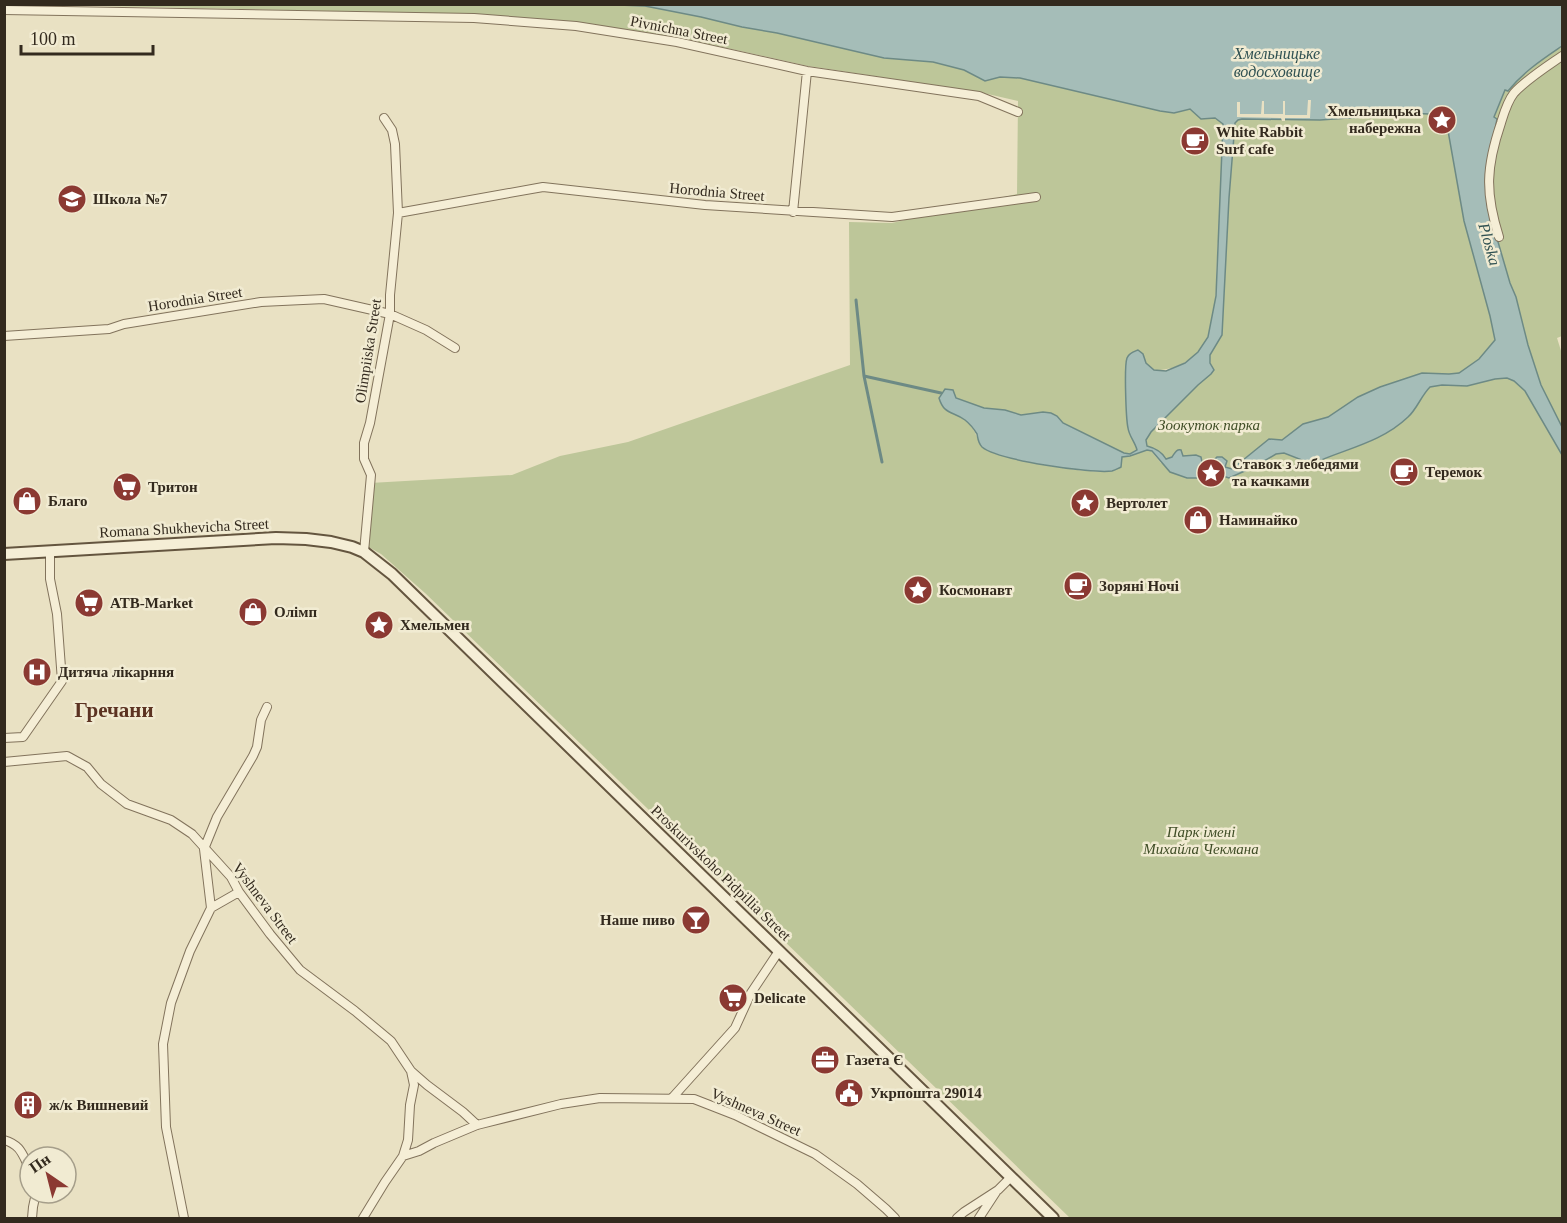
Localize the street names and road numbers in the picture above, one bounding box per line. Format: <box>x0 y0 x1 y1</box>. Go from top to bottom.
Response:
street label: Pivnichna Street <box>629 13 730 47</box>
street label: Horodnia Street <box>669 180 766 204</box>
street label: Horodnia Street <box>147 284 244 314</box>
street label: Olimpiiska Street <box>352 297 384 404</box>
street label: Romana Shukhevicha Street <box>99 516 270 540</box>
street label: Proskurivskoho Pidpillia Street <box>648 802 795 944</box>
street label: Vyshneva Street <box>229 859 301 947</box>
street label: Vyshneva Street <box>708 1085 804 1139</box>

